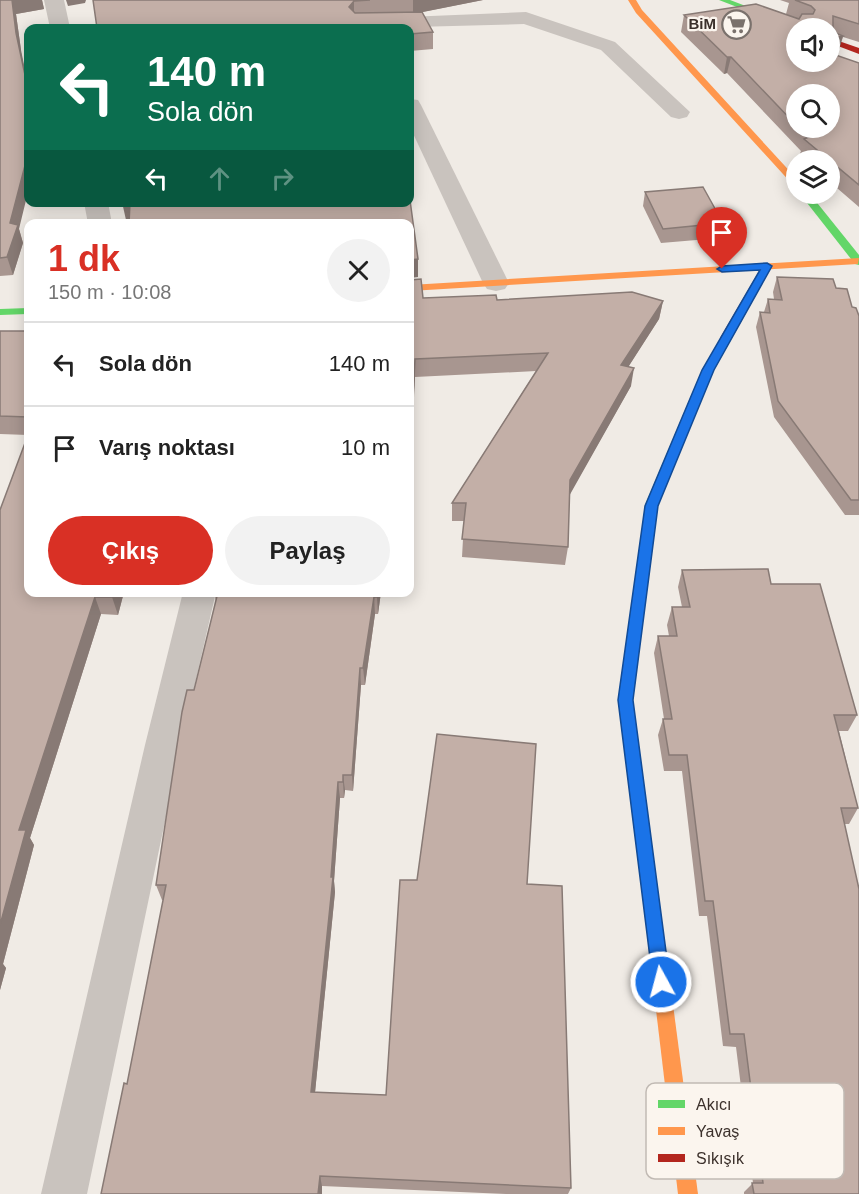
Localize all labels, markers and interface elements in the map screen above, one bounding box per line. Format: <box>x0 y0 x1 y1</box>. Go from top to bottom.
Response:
supermarket icon: BiM <box>721 8 753 40</box>
place label: BiM <box>689 15 716 32</box>
map controls <box>786 18 840 204</box>
button: sound <box>786 18 840 72</box>
icon: left <box>48 48 126 126</box>
text: 140 m <box>147 48 266 95</box>
button: search <box>786 84 840 138</box>
text: Sola dön <box>147 97 254 127</box>
button: layers <box>786 150 840 204</box>
icon: left <box>140 162 173 195</box>
icon: ahead <box>203 162 236 195</box>
icon: right <box>266 162 299 195</box>
pin <box>696 207 747 269</box>
icon: arrive <box>705 216 738 249</box>
text: 1 dk <box>48 238 120 279</box>
button: close <box>327 239 390 302</box>
text: 150 m · 10:08 <box>48 281 171 303</box>
icon: left <box>48 348 81 381</box>
text: Sola dön <box>99 351 192 376</box>
text: 140 m <box>329 351 390 376</box>
icon: arrive <box>48 432 81 465</box>
text: Varış noktası <box>99 435 235 460</box>
text: 10 m <box>341 435 390 460</box>
button: Çıkış <box>48 516 213 585</box>
button: Paylaş <box>225 516 390 585</box>
position arrow <box>629 950 693 1014</box>
legend <box>646 1083 844 1179</box>
text: Akıcı <box>696 1096 732 1113</box>
text: Yavaş <box>696 1123 739 1140</box>
text: Sıkışık <box>696 1150 745 1167</box>

